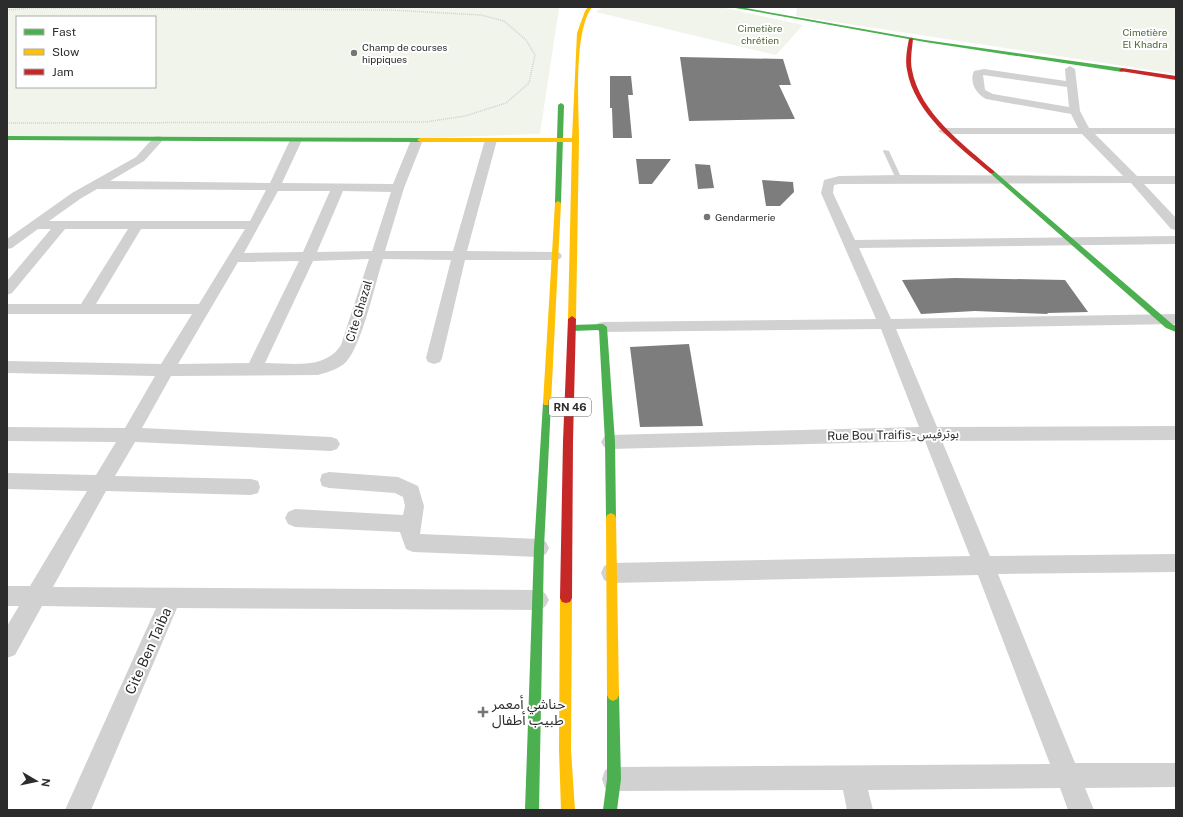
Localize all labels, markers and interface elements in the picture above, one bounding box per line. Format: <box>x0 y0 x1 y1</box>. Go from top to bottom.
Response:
legend <box>16 16 156 88</box>
park label: Cimetière chrétien <box>737 22 783 46</box>
text: Fast <box>52 25 77 39</box>
park label: Cimetière El Khadra <box>1122 26 1168 50</box>
place label: Champ de courses hippiques <box>362 41 447 65</box>
text: Slow <box>52 45 80 59</box>
marker: Champ de courses hippiques <box>349 48 359 58</box>
text: Jam <box>52 65 74 79</box>
place label: Gendarmerie <box>715 211 776 223</box>
marker: Gendarmerie <box>702 212 712 222</box>
street label: Cite Ghazal <box>343 278 375 344</box>
road number: RN 46 <box>549 398 591 416</box>
street label: Rue Bou Traifis- بوترفيس <box>827 427 959 443</box>
street label: Cite Ben Taiba <box>122 605 174 697</box>
place label: حناشي أمعمر طبيب أطفال <box>491 695 565 729</box>
marker: حناشي أمعمر طبيب أطفال <box>477 706 489 718</box>
north arrow <box>16 761 56 801</box>
text: N <box>39 777 52 788</box>

